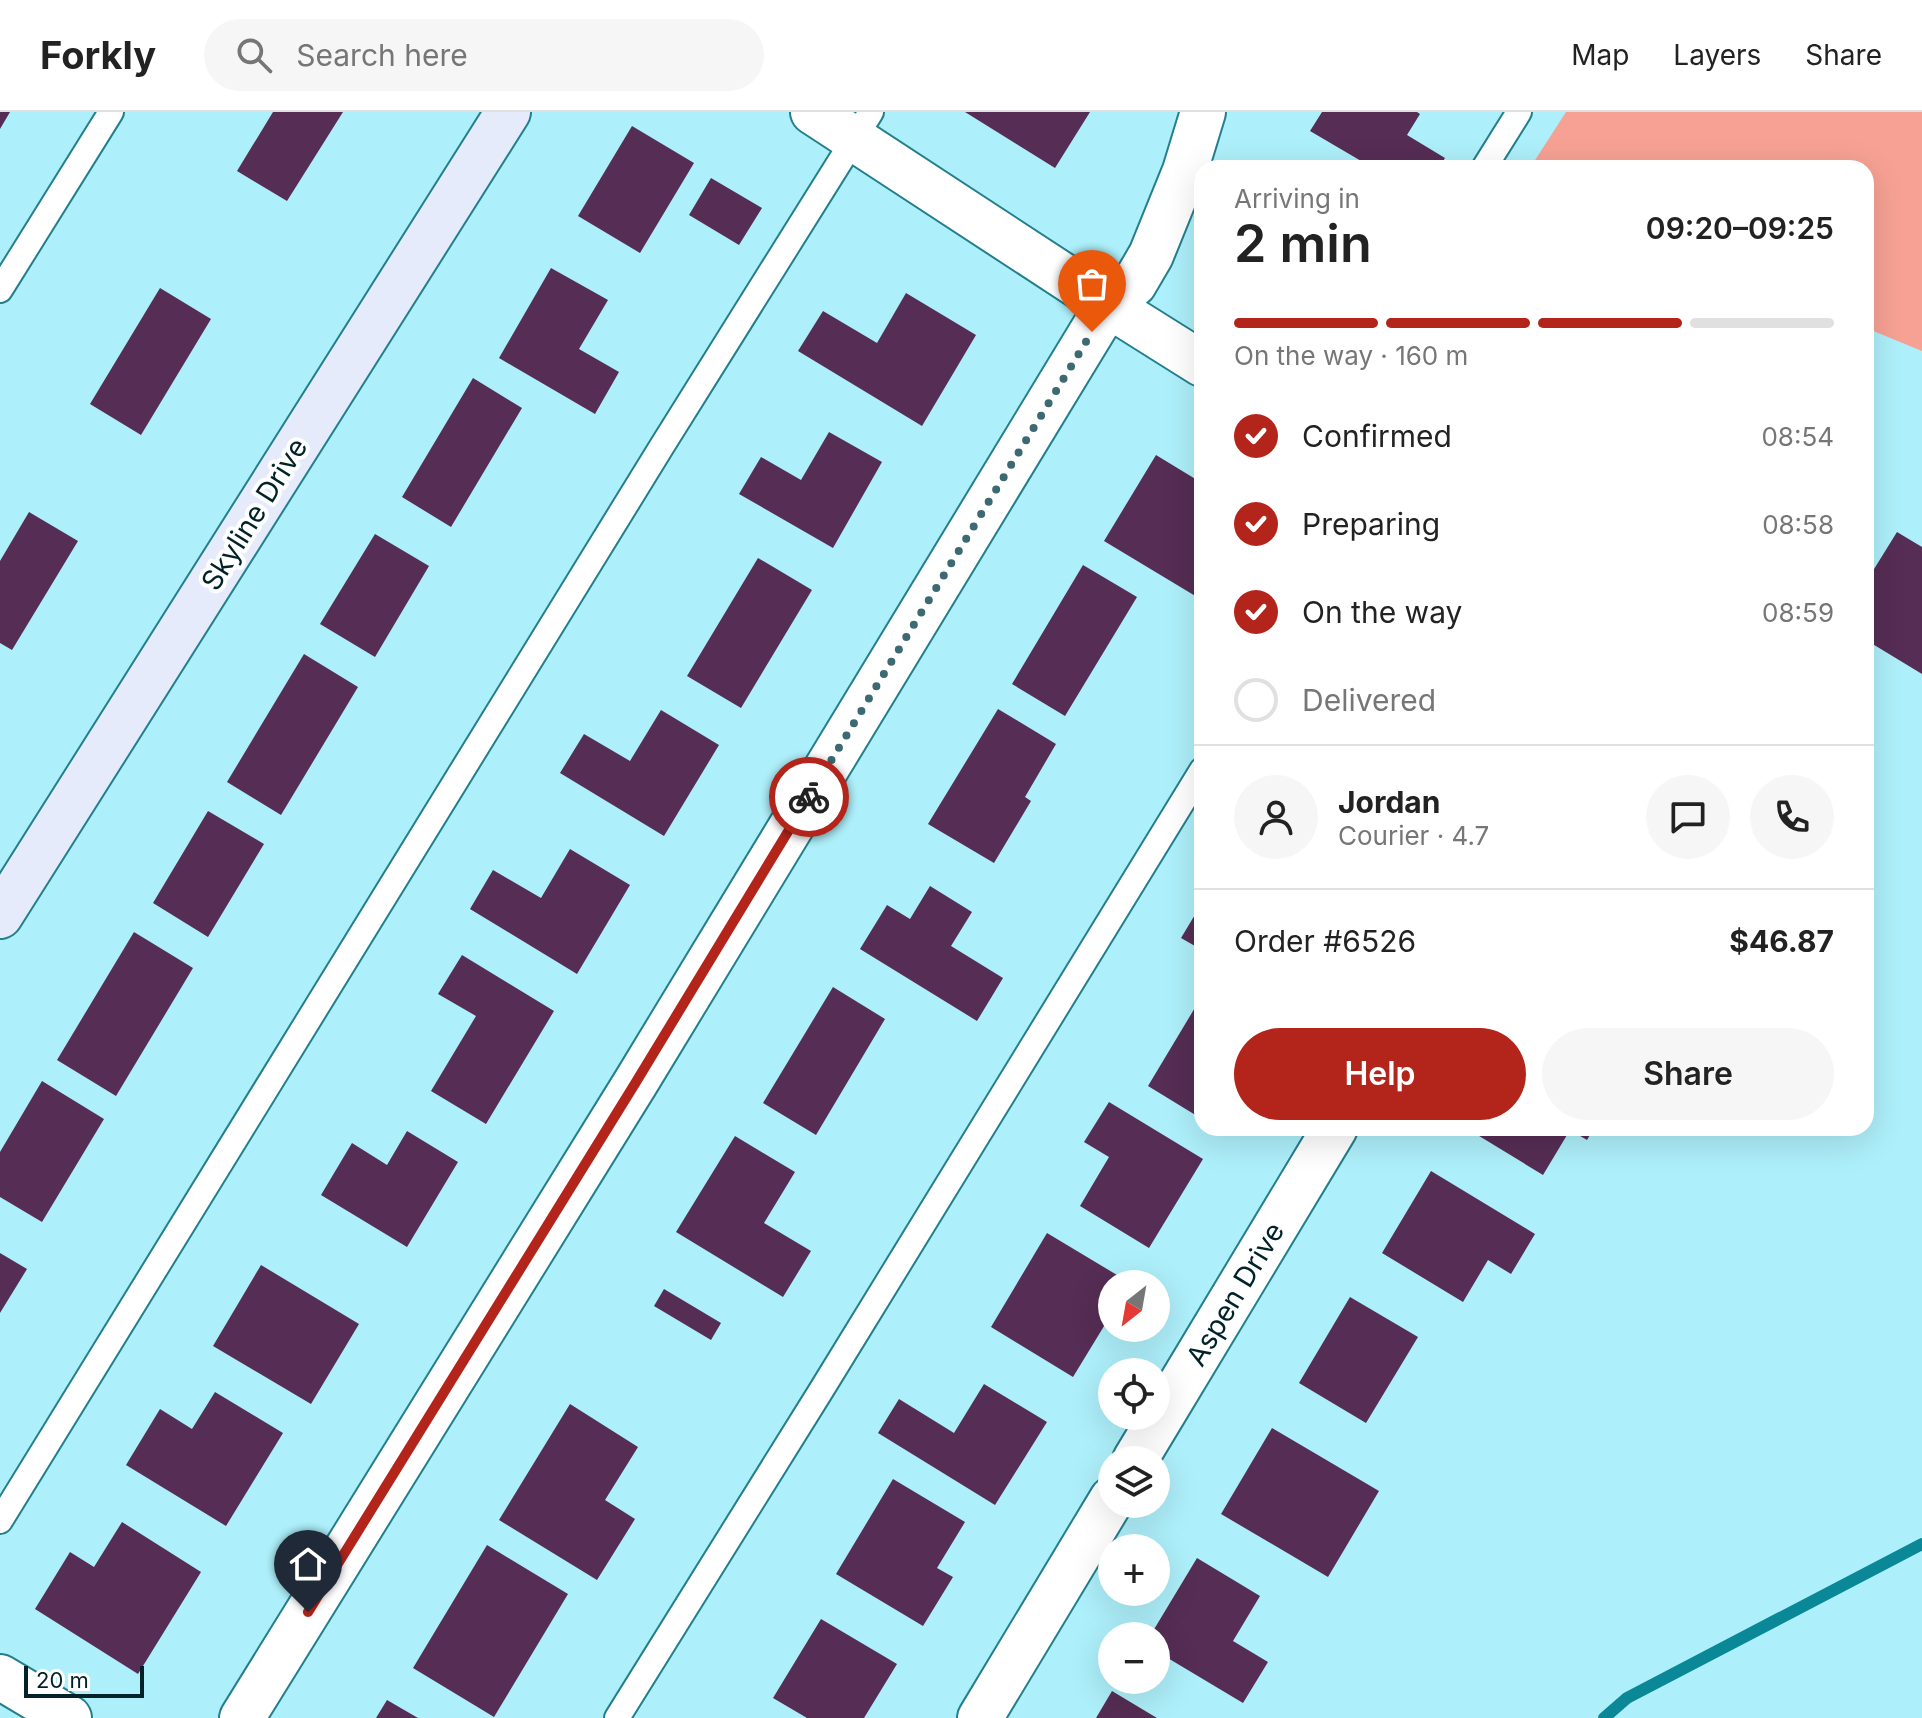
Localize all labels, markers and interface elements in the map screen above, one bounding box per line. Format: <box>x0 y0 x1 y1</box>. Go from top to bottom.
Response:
search box <box>204 19 764 91</box>
text: Forkly <box>40 32 156 78</box>
icon: search <box>232 33 276 77</box>
text: Search here <box>296 37 468 73</box>
text: Map <box>1571 38 1629 72</box>
text: Layers <box>1673 38 1761 72</box>
text: Share <box>1805 38 1882 72</box>
text: Arriving in <box>1234 183 1360 214</box>
text: 09:20–09:25 <box>1646 210 1834 246</box>
text: 2 min <box>1234 212 1372 275</box>
pin <box>1058 250 1126 332</box>
icon: bag <box>1070 262 1114 306</box>
text: On the way · 160 m <box>1234 340 1468 371</box>
icon: check <box>1234 414 1278 458</box>
text: Confirmed <box>1302 418 1452 454</box>
text: 08:54 <box>1761 421 1834 452</box>
street label: Skyline Drive <box>194 432 314 596</box>
icon: check <box>1234 502 1278 546</box>
text: Preparing <box>1302 506 1440 542</box>
text: 08:58 <box>1762 509 1834 540</box>
icon: check <box>1234 590 1278 634</box>
text: On the way <box>1302 594 1462 630</box>
text: 08:59 <box>1762 597 1834 628</box>
text: Delivered <box>1302 682 1436 718</box>
courier <box>769 757 849 837</box>
icon: bike <box>787 775 831 819</box>
button: person <box>1234 775 1318 859</box>
button: chat <box>1646 775 1730 859</box>
button: phone <box>1750 775 1834 859</box>
text: Jordan <box>1338 784 1440 820</box>
text: Courier · 4.7 <box>1338 820 1489 851</box>
text: Order #6526 <box>1234 923 1416 959</box>
text: $46.87 <box>1729 923 1834 959</box>
button: Help <box>1234 1028 1526 1120</box>
button: Share <box>1542 1028 1834 1120</box>
street label: Aspen Drive <box>1179 1216 1291 1372</box>
north arrow <box>1098 1270 1170 1342</box>
map controls <box>1098 1270 1170 1694</box>
button: locate <box>1098 1358 1170 1430</box>
button: layers <box>1098 1446 1170 1518</box>
pin <box>274 1530 342 1612</box>
button: + <box>1098 1534 1170 1606</box>
icon: home <box>286 1542 330 1586</box>
button: − <box>1098 1622 1170 1694</box>
scale bar <box>24 1662 144 1698</box>
text: 20 m <box>36 1667 89 1693</box>

